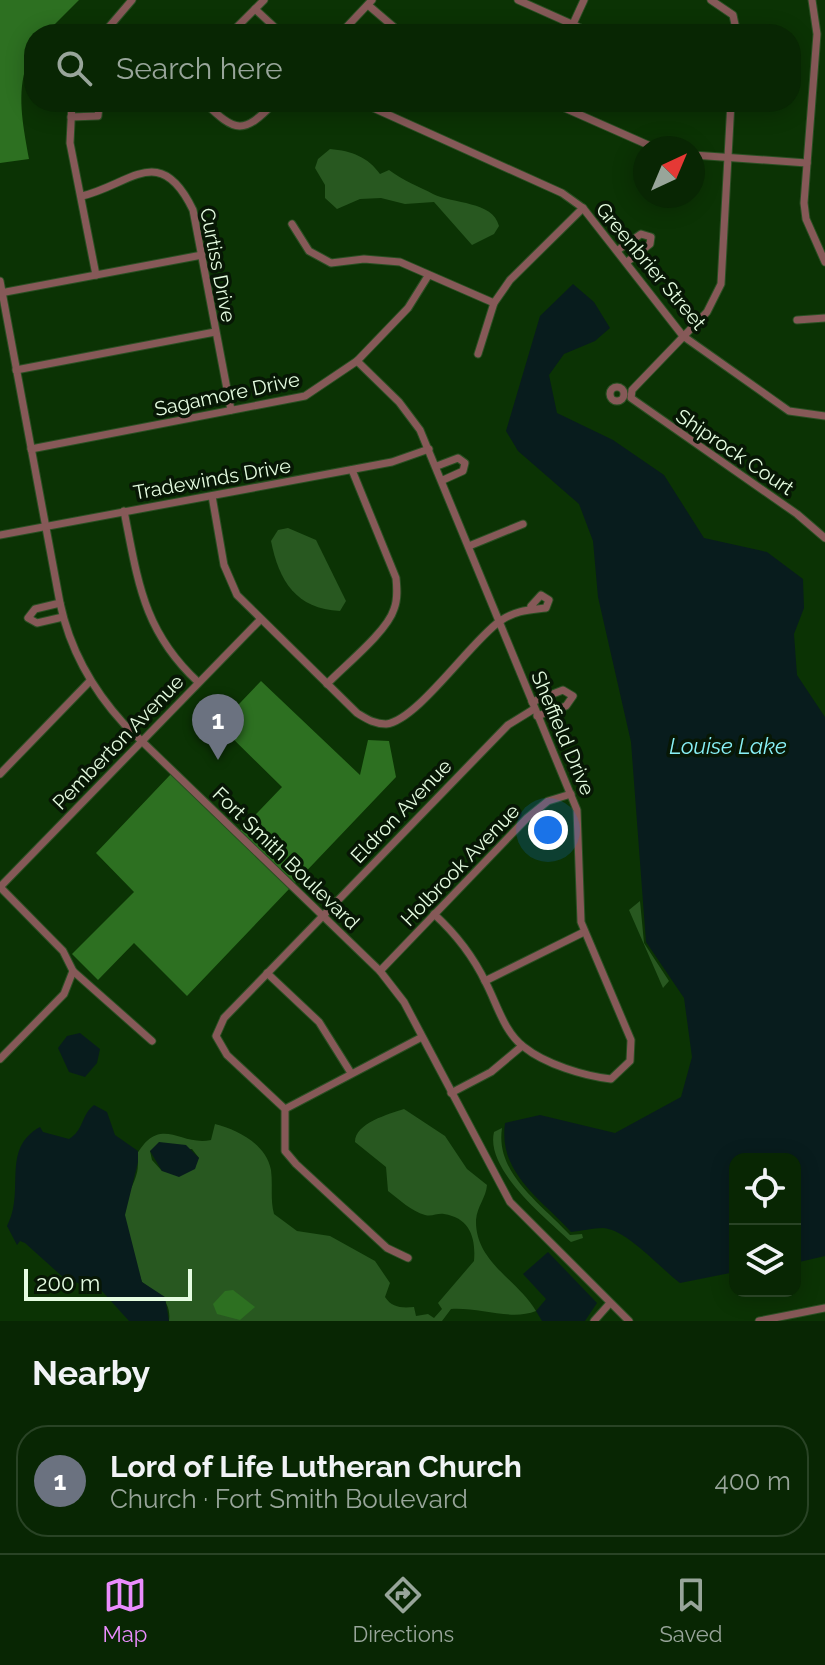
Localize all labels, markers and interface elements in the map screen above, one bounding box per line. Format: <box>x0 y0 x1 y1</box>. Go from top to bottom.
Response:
search box <box>24 24 801 112</box>
icon: search <box>52 46 96 90</box>
text: Search here <box>116 51 283 86</box>
north arrow <box>633 136 705 208</box>
street label: Greenbrier Street <box>591 197 711 335</box>
street label: Curtiss Drive <box>195 206 241 324</box>
street label: Sagamore Drive <box>152 367 302 421</box>
street label: Shiprock Court <box>672 404 799 500</box>
street label: Tradewinds Drive <box>131 453 293 505</box>
street label: Sheffield Drive <box>526 667 600 799</box>
street label: Pemberton Avenue <box>47 669 189 814</box>
pin: 1 <box>192 694 244 760</box>
water label: Louise Lake <box>669 733 787 759</box>
street label: Eldron Avenue <box>345 754 457 868</box>
street label: Fort Smith Boulevard <box>208 782 364 934</box>
street label: Holbrook Avenue <box>396 799 524 931</box>
your location <box>528 810 568 850</box>
map controls <box>729 1153 801 1297</box>
button: locate <box>729 1153 801 1225</box>
button: layers <box>729 1225 801 1297</box>
scale bar <box>24 1265 192 1301</box>
text: 200 m <box>36 1270 100 1296</box>
text: Nearby <box>32 1353 150 1393</box>
text: Lord of Life Lutheran Church <box>110 1449 522 1484</box>
text: 1 <box>54 1466 66 1496</box>
text: 400 m <box>714 1466 791 1496</box>
text: Church · Fort Smith Boulevard <box>110 1484 468 1514</box>
tab: Map <box>103 1573 147 1647</box>
tab: Directions <box>353 1573 454 1647</box>
tab: Saved <box>659 1573 722 1647</box>

